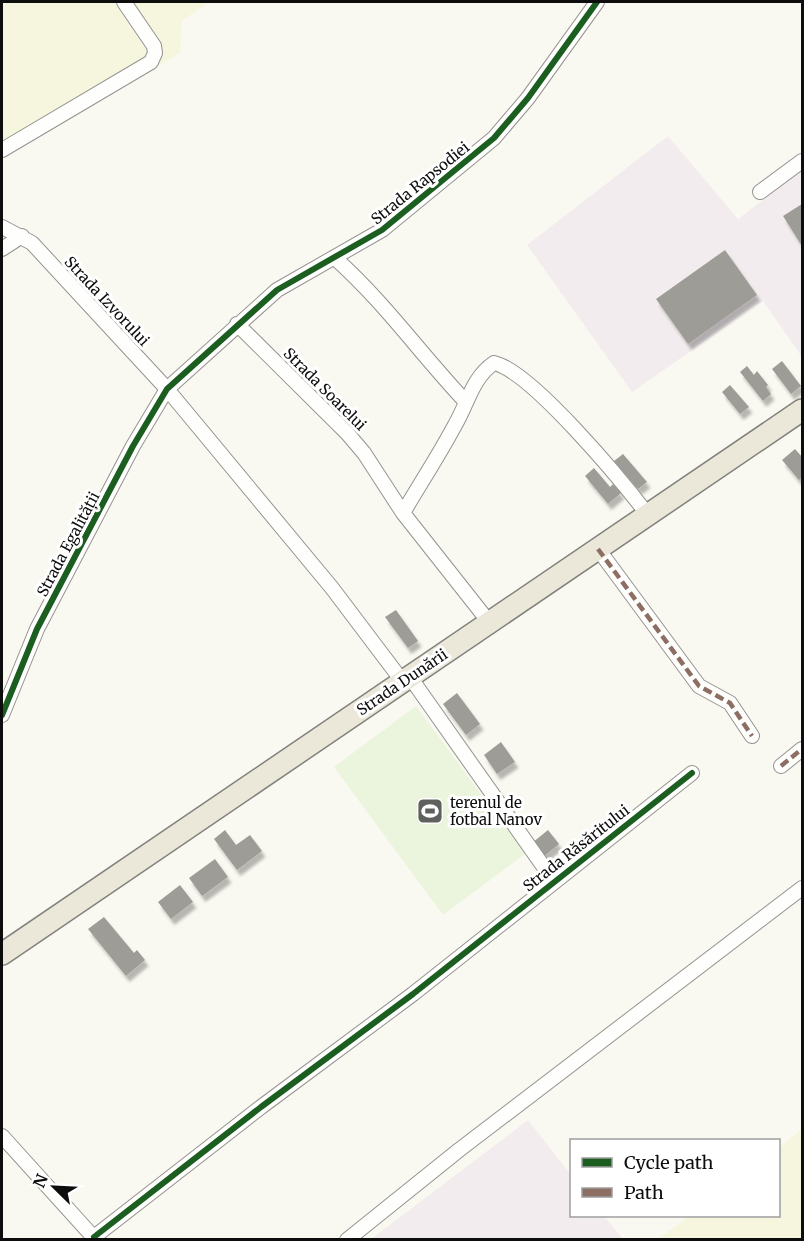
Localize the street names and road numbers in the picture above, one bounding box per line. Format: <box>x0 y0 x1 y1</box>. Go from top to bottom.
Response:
street label: Strada Rapsodiei <box>367 137 473 228</box>
street label: Strada Izvorului <box>61 252 154 350</box>
street label: Strada Soarelui <box>280 344 370 434</box>
street label: Strada Egalității <box>32 488 104 600</box>
street label: Strada Dunării <box>353 645 451 719</box>
street label: Strada Răsăritului <box>519 800 633 895</box>

